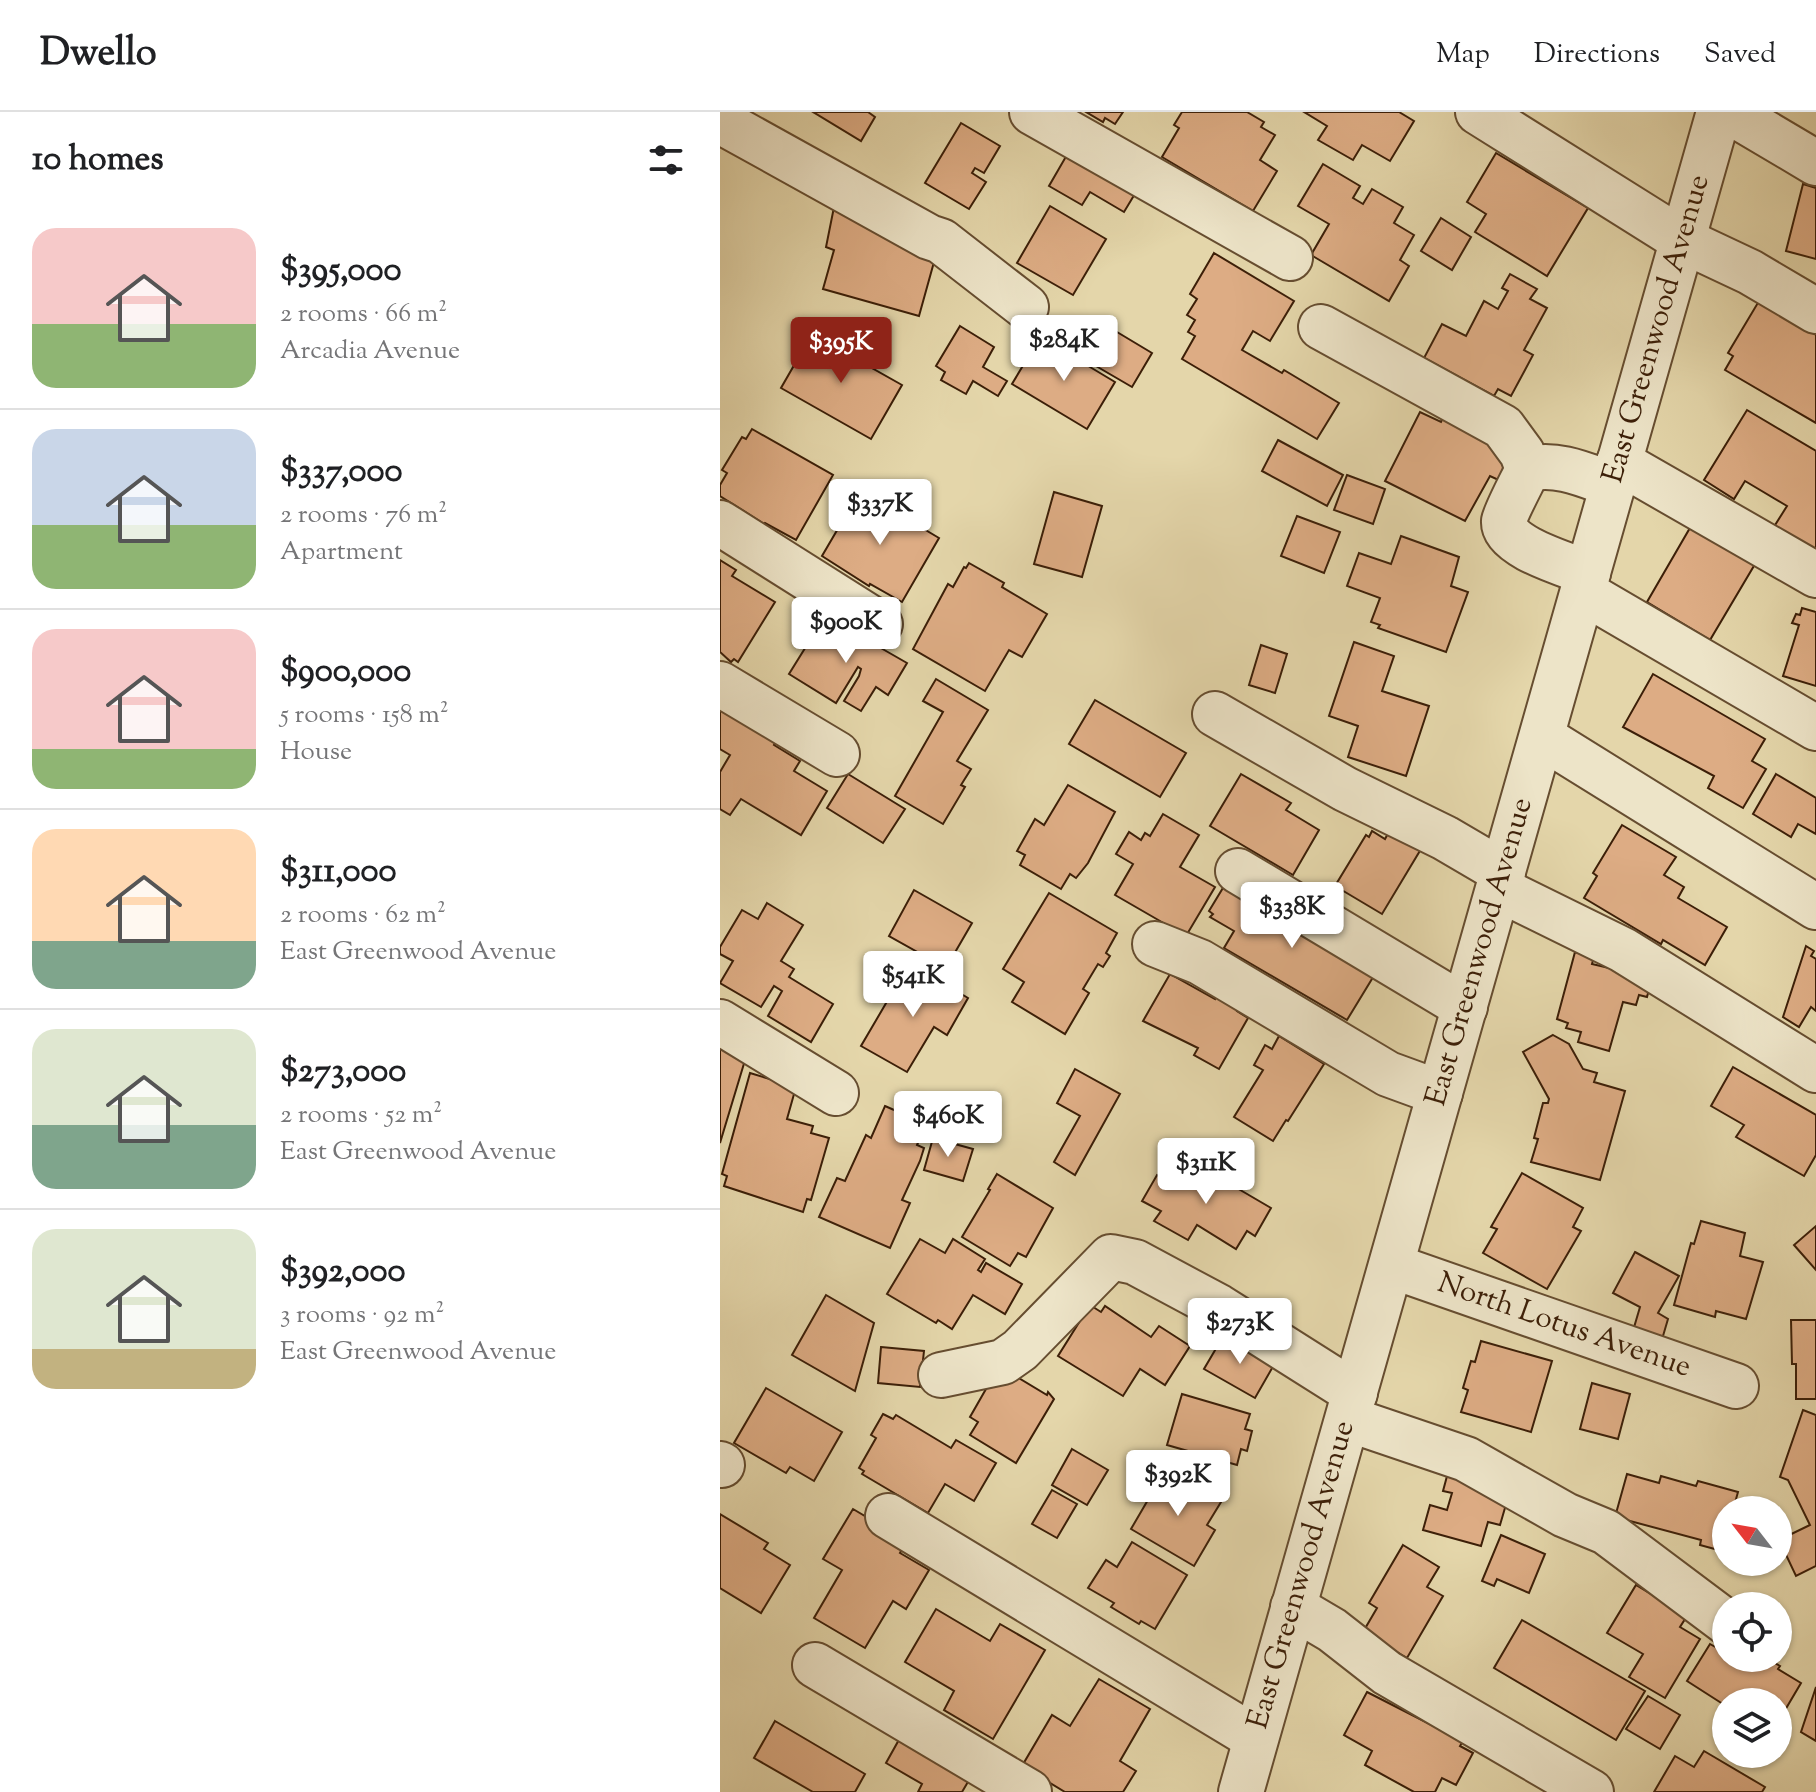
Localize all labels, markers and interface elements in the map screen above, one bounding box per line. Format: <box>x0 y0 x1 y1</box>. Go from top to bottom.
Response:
text: Dwello <box>40 28 157 82</box>
text: Map <box>1436 35 1490 75</box>
text: Directions <box>1534 35 1660 75</box>
text: Saved <box>1704 35 1776 75</box>
text: 10 homes <box>32 136 164 185</box>
icon: filters <box>644 138 688 182</box>
street label: East Greenwood Avenue <box>1592 170 1722 488</box>
text: $395,000 <box>280 247 402 296</box>
icon: home <box>96 260 192 356</box>
text: 2 rooms · 66 m² <box>280 296 447 333</box>
pin: $284K <box>1008 315 1120 383</box>
pin: $395K <box>785 317 897 385</box>
text: $284K <box>1029 322 1099 359</box>
text: $395K <box>809 324 873 361</box>
text: Arcadia Avenue <box>280 333 460 370</box>
text: $337,000 <box>280 448 403 497</box>
icon: home <box>96 461 192 557</box>
pin: $337K <box>824 479 936 547</box>
text: $337K <box>847 486 913 523</box>
text: 2 rooms · 76 m² <box>280 497 447 534</box>
text: Apartment <box>280 534 403 571</box>
pin: $900K <box>790 597 902 665</box>
text: $900K <box>810 604 882 641</box>
text: $900,000 <box>280 648 411 697</box>
icon: home <box>96 661 192 757</box>
text: 5 rooms · 158 m² <box>280 697 449 734</box>
text: House <box>280 734 352 771</box>
street label: East Greenwood Avenue <box>1415 793 1545 1111</box>
text: $311,000 <box>280 848 396 897</box>
icon: home <box>96 861 192 957</box>
pin: $338K <box>1236 882 1348 950</box>
text: $338K <box>1259 889 1325 926</box>
text: 2 rooms · 62 m² <box>280 897 446 934</box>
text: East Greenwood Avenue <box>280 934 556 971</box>
pin: $541K <box>857 951 969 1019</box>
text: $541K <box>881 958 945 995</box>
text: $273,000 <box>280 1048 406 1097</box>
icon: home <box>96 1061 192 1157</box>
pin: $460K <box>892 1091 1004 1159</box>
text: 2 rooms · 52 m² <box>280 1097 442 1134</box>
text: $460K <box>912 1098 984 1135</box>
text: East Greenwood Avenue <box>280 1134 556 1171</box>
pin: $311K <box>1150 1138 1262 1206</box>
text: $311K <box>1176 1145 1236 1182</box>
text: $392,000 <box>280 1248 405 1297</box>
icon: home <box>96 1261 192 1357</box>
street label: North Lotus Avenue <box>1431 1262 1697 1390</box>
text: 3 rooms · 92 m² <box>280 1297 444 1334</box>
pin: $273K <box>1184 1298 1296 1366</box>
text: $273K <box>1206 1305 1274 1342</box>
text: East Greenwood Avenue <box>280 1334 556 1371</box>
street label: East Greenwood Avenue <box>1237 1416 1367 1734</box>
pin: $392K <box>1122 1450 1234 1518</box>
text: $392K <box>1144 1457 1212 1494</box>
north arrow <box>1712 1496 1792 1576</box>
map controls <box>1712 1496 1792 1768</box>
button: locate <box>1712 1592 1792 1672</box>
button: layers <box>1712 1688 1792 1768</box>

